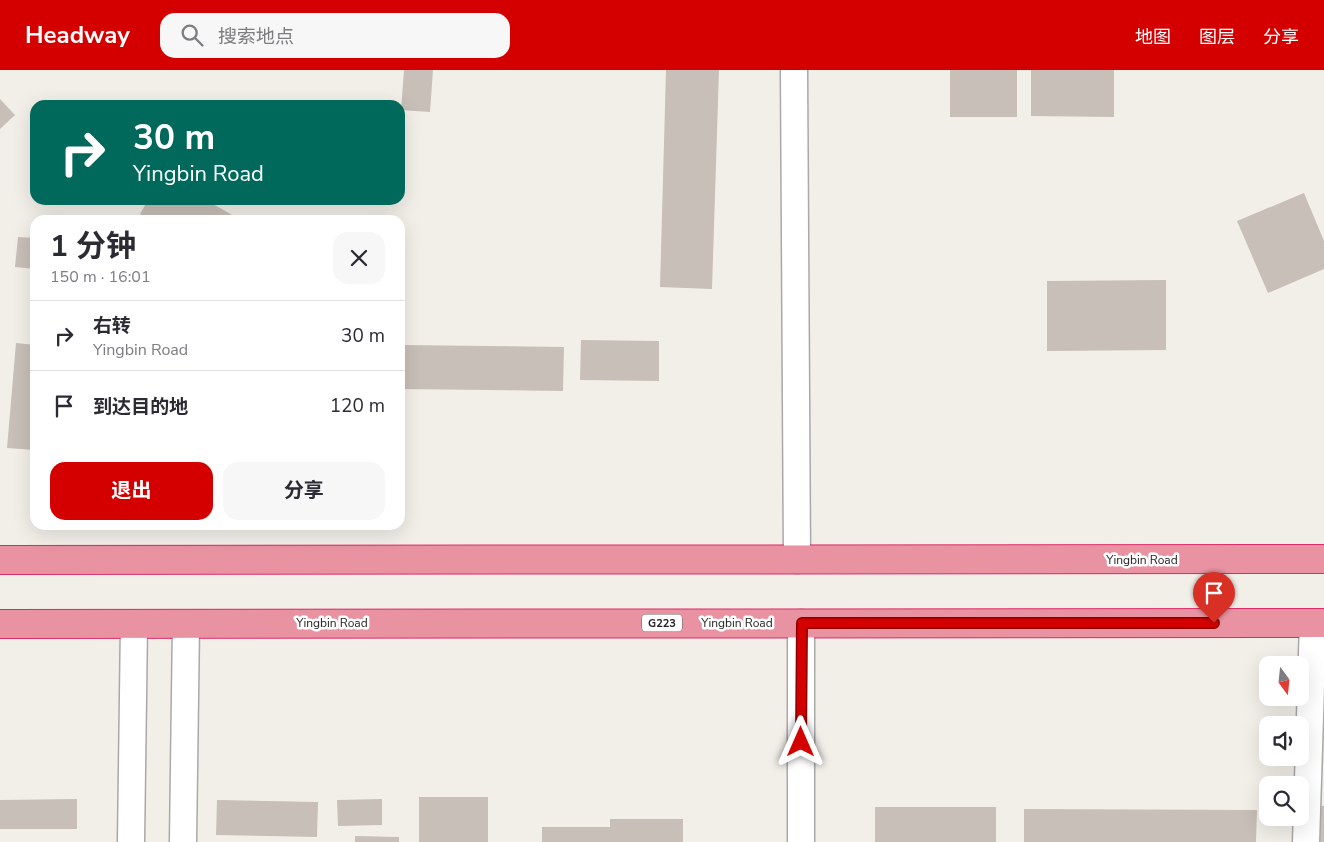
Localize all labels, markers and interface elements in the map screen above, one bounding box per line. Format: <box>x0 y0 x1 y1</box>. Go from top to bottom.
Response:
search box <box>160 13 510 58</box>
text: Headway <box>25 19 130 51</box>
icon: search <box>178 21 206 49</box>
text: 搜索地点 <box>218 24 294 50</box>
text: 地图 <box>1135 25 1171 49</box>
text: 图层 <box>1199 25 1235 49</box>
text: 分享 <box>1263 25 1299 49</box>
text: 30 m <box>133 114 215 161</box>
icon: right <box>50 120 115 185</box>
text: Yingbin Road <box>133 159 264 189</box>
text: 1 分钟 <box>50 226 136 267</box>
button: close <box>333 232 385 284</box>
text: 150 m · 16:01 <box>50 266 151 288</box>
text: 右转 <box>93 313 131 339</box>
icon: right <box>50 322 78 350</box>
text: 30 m <box>341 323 385 349</box>
text: Yingbin Road <box>93 339 188 361</box>
icon: arrive <box>50 392 78 420</box>
text: 120 m <box>330 393 385 419</box>
text: 到达目的地 <box>93 394 188 420</box>
button: 退出 <box>50 462 213 520</box>
button: 分享 <box>223 462 385 520</box>
street label: Yingbin Road <box>1105 552 1178 568</box>
pin <box>1193 572 1235 623</box>
icon: arrive <box>1200 579 1228 607</box>
road number: G223 <box>642 614 682 632</box>
street label: Yingbin Road <box>295 615 368 631</box>
street label: Yingbin Road <box>700 615 773 631</box>
north arrow <box>1259 656 1309 706</box>
map controls <box>1259 656 1309 826</box>
position arrow <box>774 715 826 767</box>
button: sound <box>1259 716 1309 766</box>
button: search <box>1259 776 1309 826</box>

